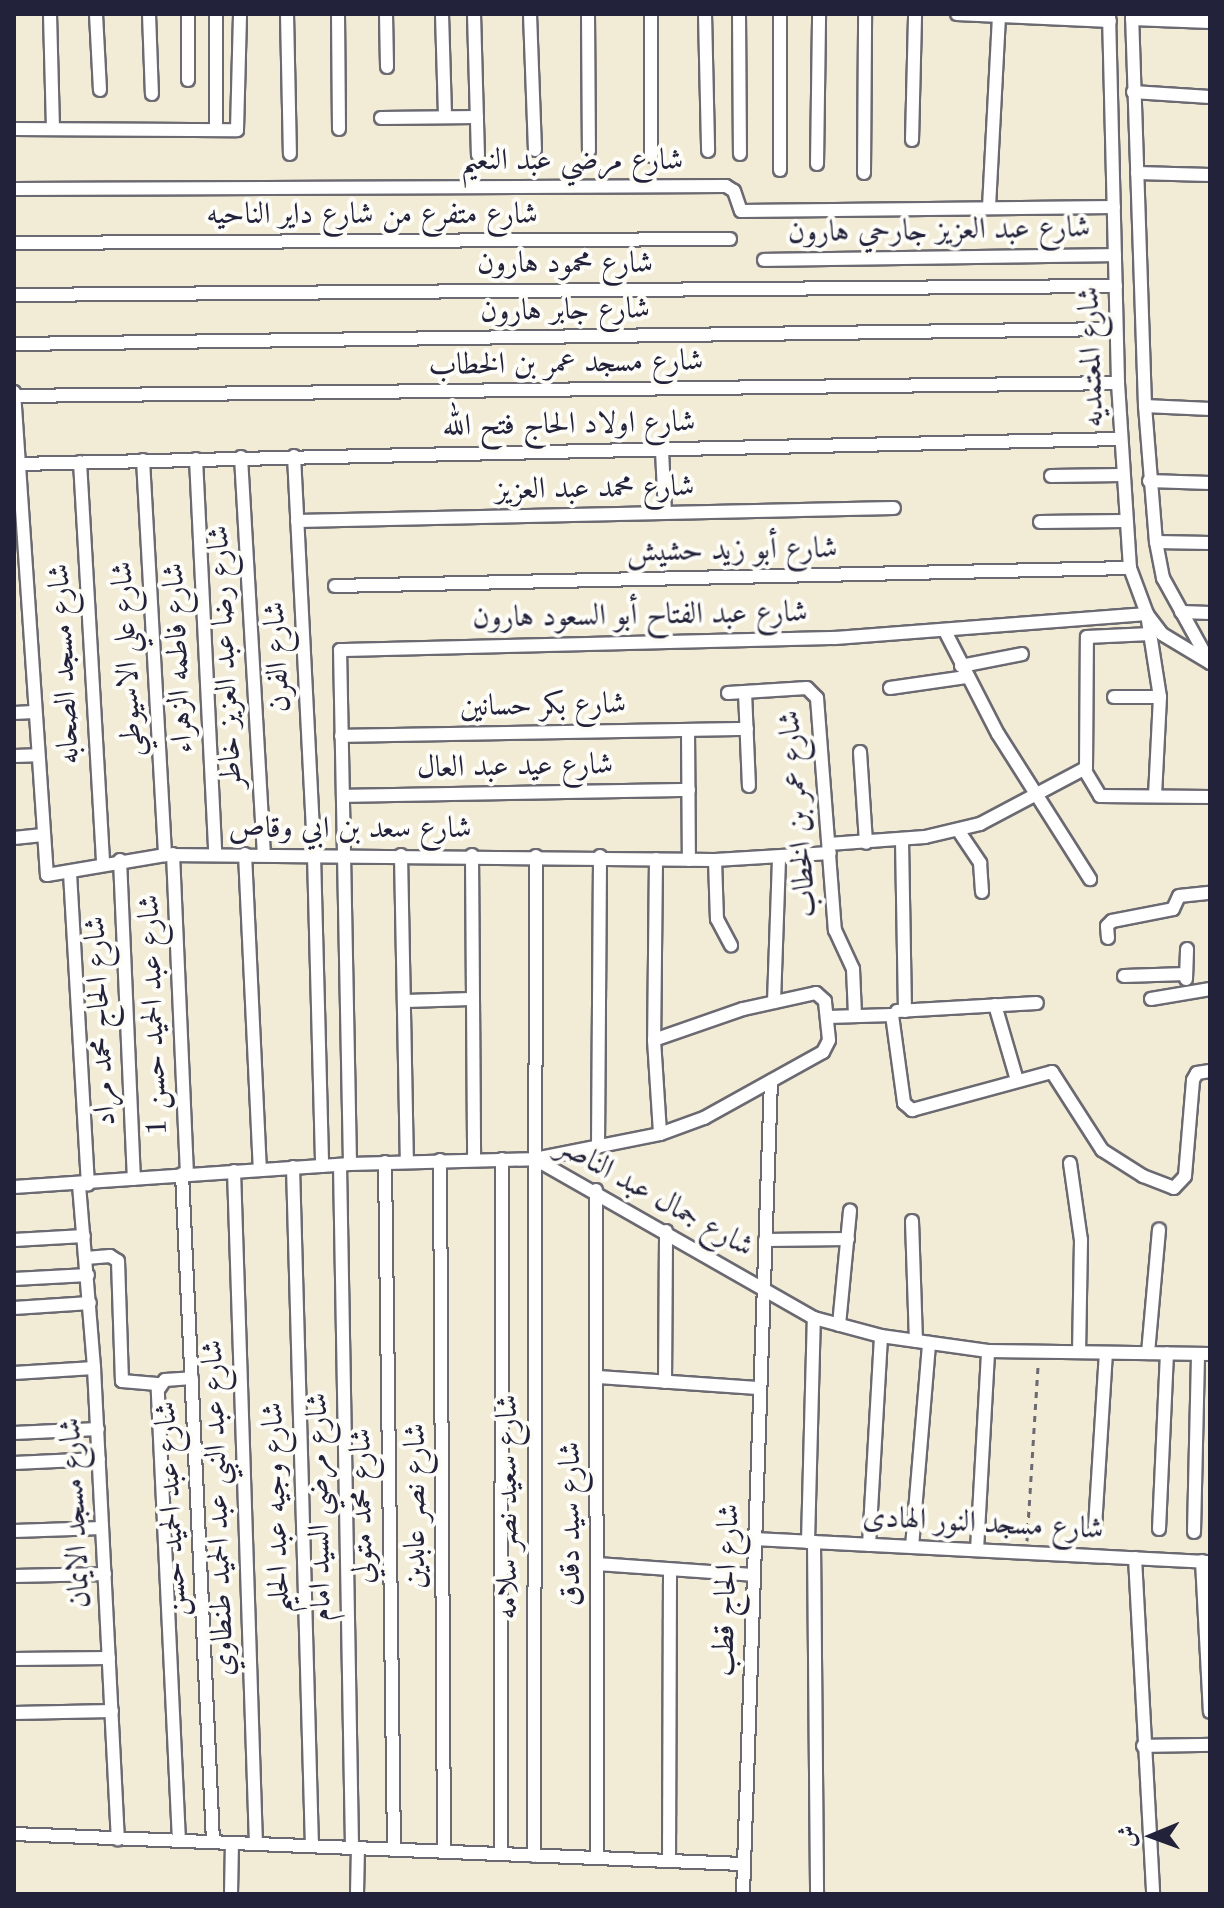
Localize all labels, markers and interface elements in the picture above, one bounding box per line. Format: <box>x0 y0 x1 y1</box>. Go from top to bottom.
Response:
street label: شارع مرضي عبد النعيم <box>461 143 683 179</box>
street label: شارع متفرع من شارع داير الناحيه <box>206 197 538 233</box>
street label: شارع عبد العزيز جارحي هارون <box>787 210 1091 252</box>
street label: شارع محمود هارون <box>477 246 653 282</box>
street label: شارع المعتمديه <box>1072 286 1112 428</box>
street label: شارع جابر هارون <box>480 292 650 330</box>
street label: شارع مسجد عمر بن الخطاب <box>428 344 704 384</box>
street label: شارع اولاد الحاج فتح الله <box>442 405 696 445</box>
street label: شارع محمد عبد العزيز <box>495 469 695 509</box>
street label: شارع رضا عبد العزيز خاطر <box>201 525 251 789</box>
street label: شارع أبو زيد حشيش <box>626 531 838 571</box>
street label: شارع علي الاسيوطي <box>105 560 151 758</box>
street label: شارع فاطمه الزهراء <box>156 562 202 754</box>
street label: شارع مسجد الصحابه <box>42 563 88 765</box>
street label: شارع عبد الفتاح أبو السعود هارون <box>472 595 808 637</box>
street label: شارع الفرن <box>257 601 299 713</box>
street label: شارع بكر حسانين <box>459 687 627 725</box>
street label: شارع عمر بن الخطاب <box>772 709 826 919</box>
street label: شارع عيد عبد العال <box>416 747 614 787</box>
street label: شارع سعد بن ابي وقاص <box>229 811 471 847</box>
street label: شارع عبد الحميد حسن 1 <box>132 894 176 1136</box>
street label: شارع الحاج محمد مراد <box>78 915 124 1127</box>
street label: شارع جمال عبد الناصر <box>551 1128 759 1266</box>
street label: شارع عبد النبي عبد الحميد طنطاوي <box>195 1339 243 1677</box>
street label: شارع مرضي السيد امام <box>300 1392 340 1622</box>
street label: شارع سعيد نصر سلامه <box>490 1394 526 1620</box>
street label: شارع عبد الحميد حسن <box>148 1400 196 1618</box>
street label: شارع وجيه عبد الحليم <box>255 1402 299 1614</box>
street label: شارع مسجد الايمان <box>53 1417 99 1609</box>
street label: شارع نصر عابدين <box>398 1423 434 1589</box>
street label: شارع محمد متولي <box>344 1428 382 1584</box>
street label: شارع سيد دقدق <box>553 1442 589 1606</box>
street label: شارع مسجد النور الهادى <box>862 1500 1104 1548</box>
street label: شارع الحاج قطب <box>706 1503 748 1677</box>
north arrow <box>1112 1796 1192 1876</box>
text: ش <box>1117 1825 1139 1848</box>

